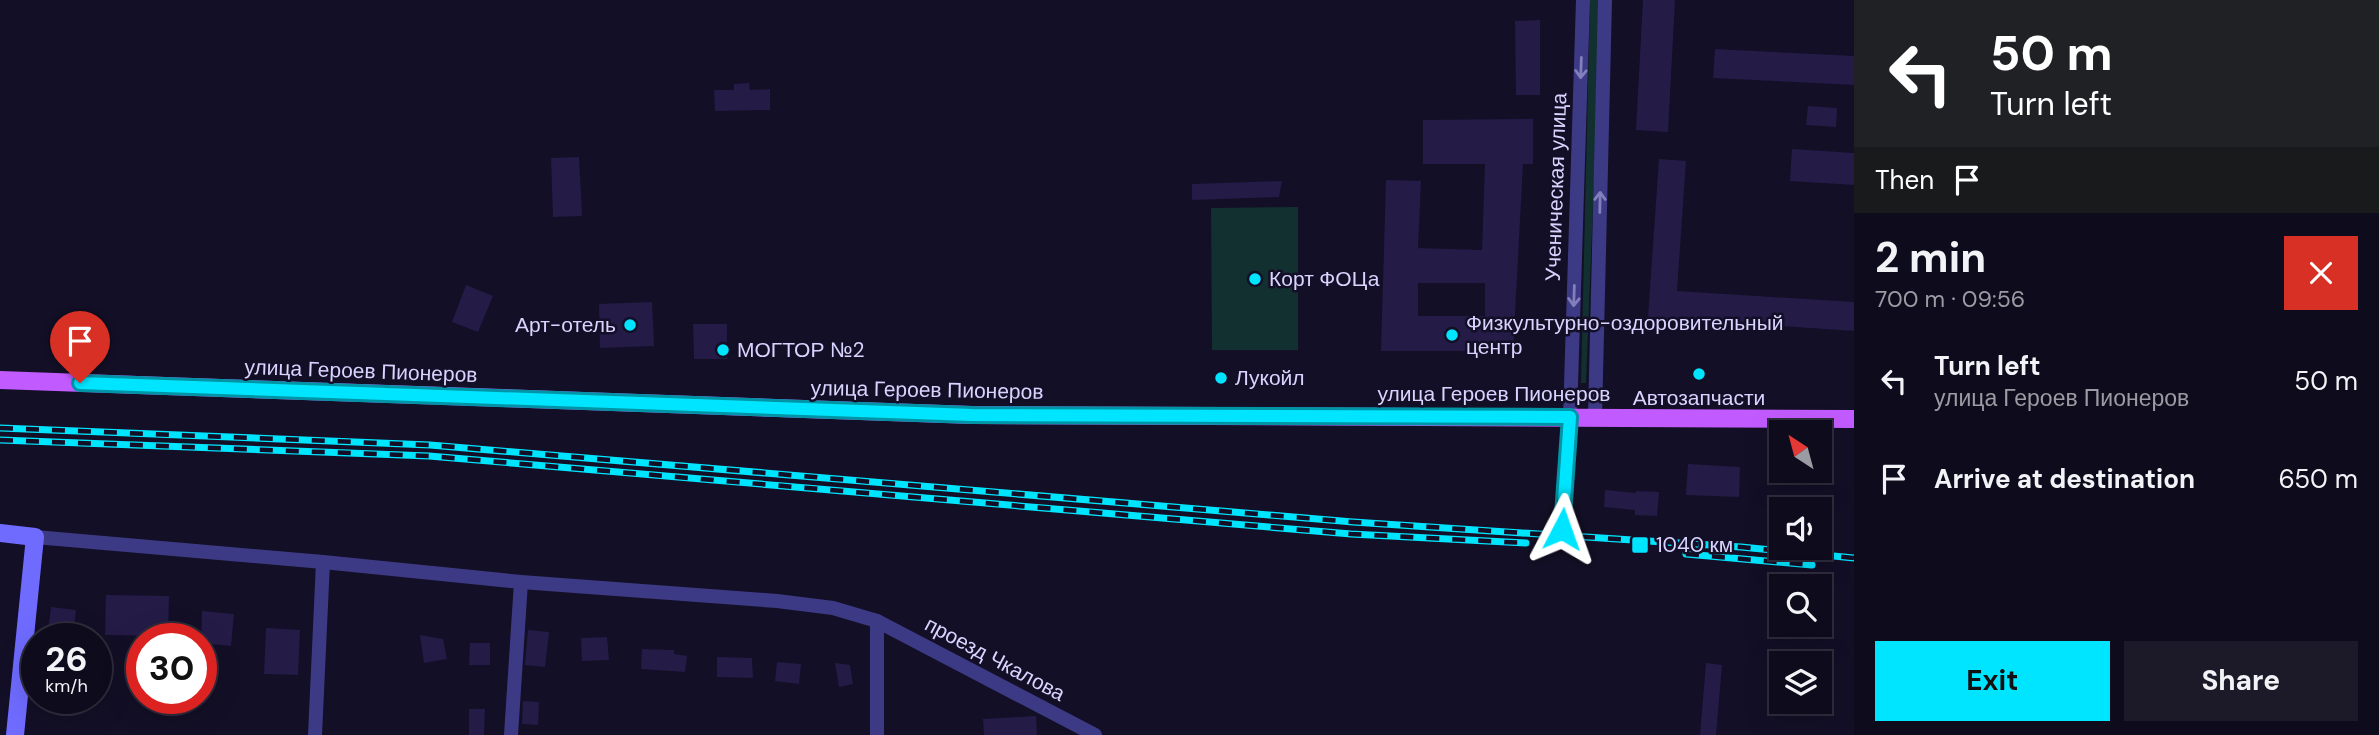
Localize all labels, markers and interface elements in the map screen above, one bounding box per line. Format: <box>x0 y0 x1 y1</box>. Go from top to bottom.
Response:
text: 50 m <box>1990 21 2113 85</box>
icon: left <box>1875 28 1966 119</box>
one-way arrow <box>1574 56 1587 79</box>
text: Turn left <box>1990 83 2112 125</box>
street label: Ученическая улица <box>1539 92 1573 282</box>
icon: arrive <box>1948 161 1986 199</box>
text: Then <box>1875 163 1934 197</box>
one-way arrow <box>1593 191 1607 214</box>
text: 2 min <box>1875 230 1986 285</box>
button: close <box>2284 236 2358 310</box>
place label: Корт ФОЦа <box>1269 265 1380 293</box>
marker: Корт ФОЦа <box>1247 271 1263 287</box>
one-way arrow <box>1567 284 1580 307</box>
text: 700 m · 09:56 <box>1875 284 2025 314</box>
place label: Физкультурно-оздоровительный центр <box>1466 309 1784 361</box>
pin <box>50 311 110 383</box>
place label: Арт-отель <box>515 311 616 339</box>
marker: Арт-отель <box>622 317 638 333</box>
icon: arrive <box>61 322 99 360</box>
marker: Физкультурно-оздоровительный центр <box>1444 327 1460 343</box>
place label: МОГТОР №2 <box>737 336 865 364</box>
marker: МОГТОР №2 <box>715 342 731 358</box>
text: Turn left <box>1934 349 2041 383</box>
street label: улица Героев Пионеров <box>244 353 478 389</box>
icon: left <box>1875 362 1913 400</box>
place label: Лукойл <box>1235 364 1305 392</box>
text: 50 m <box>2294 364 2358 398</box>
marker: Автозапчасти <box>1691 366 1707 382</box>
marker: Лукойл <box>1213 370 1229 386</box>
street label: улица Героев Пионеров <box>810 374 1044 406</box>
street label: улица Героев Пионеров <box>1377 380 1611 408</box>
text: улица Героев Пионеров <box>1934 383 2189 413</box>
place label: Автозапчасти <box>1633 384 1765 412</box>
north arrow <box>1769 420 1832 483</box>
map controls <box>1769 420 1832 714</box>
icon: arrive <box>1875 460 1913 498</box>
text: Arrive at destination <box>1934 462 2195 496</box>
text: 650 m <box>2278 462 2358 496</box>
position arrow <box>1525 492 1599 566</box>
button: sound <box>1769 497 1832 560</box>
place label: 1040 км <box>1656 531 1733 559</box>
marker: 1040 км <box>1630 535 1650 555</box>
button: search <box>1769 574 1832 637</box>
street label: проезд Чкалова <box>920 610 1070 708</box>
speed limit sign: 30 <box>126 623 217 714</box>
text: 26 <box>45 636 88 682</box>
button: Exit <box>1875 641 2110 721</box>
button: Share <box>2124 641 2358 721</box>
button: layers <box>1769 651 1832 714</box>
text: km/h <box>45 674 88 698</box>

